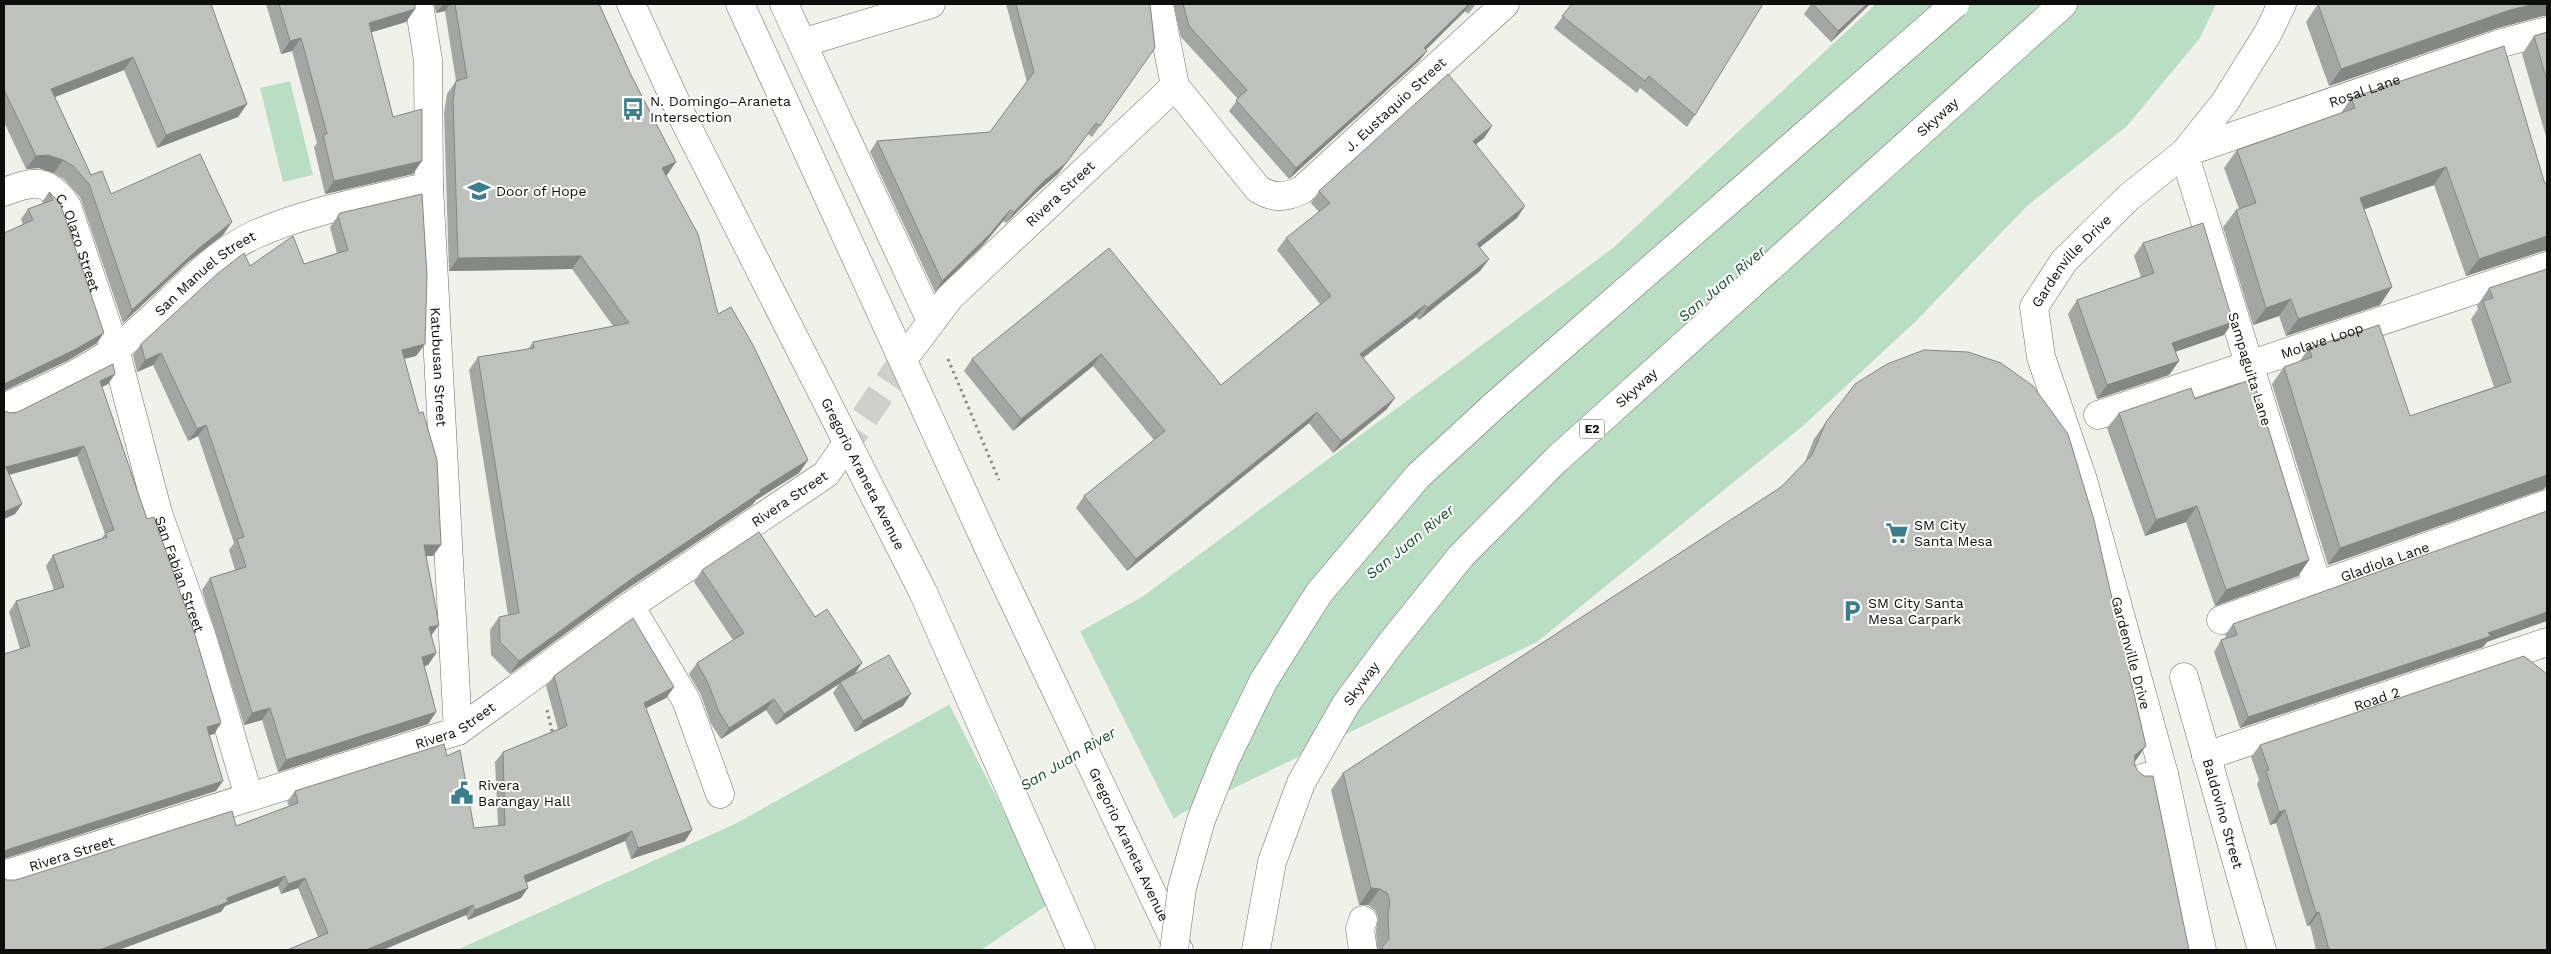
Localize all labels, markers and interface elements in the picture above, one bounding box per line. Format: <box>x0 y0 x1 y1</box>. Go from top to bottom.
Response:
street label: J. Eustaquio Street <box>1342 54 1449 155</box>
street label: Rosal Lane <box>2327 71 2402 110</box>
place label: N. Domingo–Araneta Intersection <box>650 93 791 125</box>
street label: Skyway <box>1913 94 1962 140</box>
bus stop icon: N. Domingo–Araneta Intersection <box>620 96 646 122</box>
street label: Rivera Street <box>1022 158 1098 230</box>
school or university icon: Door of Hope <box>466 178 492 204</box>
place label: Door of Hope <box>496 183 586 199</box>
street label: C. Olazo Street <box>52 190 103 294</box>
street label: Gardenville Drive <box>2028 211 2114 310</box>
street label: San Manuel Street <box>151 227 258 319</box>
water label: San Juan River <box>1675 242 1770 326</box>
street label: Katubusan Street <box>427 307 450 427</box>
street label: Sampaguita Lane <box>2225 310 2275 428</box>
street label: Molave Loop <box>2279 320 2365 362</box>
street label: Skyway <box>1612 364 1661 411</box>
street label: Gregorio Araneta Avenue <box>818 395 908 552</box>
road number: E2 <box>1580 419 1604 438</box>
street label: Rivera Street <box>748 467 831 530</box>
water label: San Juan River <box>1362 500 1459 583</box>
street label: San Fabian Street <box>152 514 208 634</box>
place label: SM City Santa Mesa <box>1914 517 1993 549</box>
supermarket icon: SM City Santa Mesa <box>1884 520 1910 546</box>
street label: Gladiola Lane <box>2338 539 2431 585</box>
place label: SM City Santa Mesa Carpark <box>1868 595 1964 627</box>
street label: Gardenville Drive <box>2108 595 2154 711</box>
parking icon: SM City Santa Mesa Carpark <box>1839 598 1865 624</box>
street label: Skyway <box>1340 658 1383 709</box>
street label: Road 2 <box>2352 684 2402 714</box>
street label: Rivera Street <box>413 699 498 752</box>
water label: San Juan River <box>1017 723 1120 795</box>
street label: Baldovino Street <box>2200 757 2246 870</box>
street label: Gregorio Araneta Avenue <box>1086 765 1172 924</box>
place label: Rivera Barangay Hall <box>478 777 571 809</box>
public building icon: Rivera Barangay Hall <box>449 780 475 806</box>
street label: Rivera Street <box>27 832 116 875</box>

